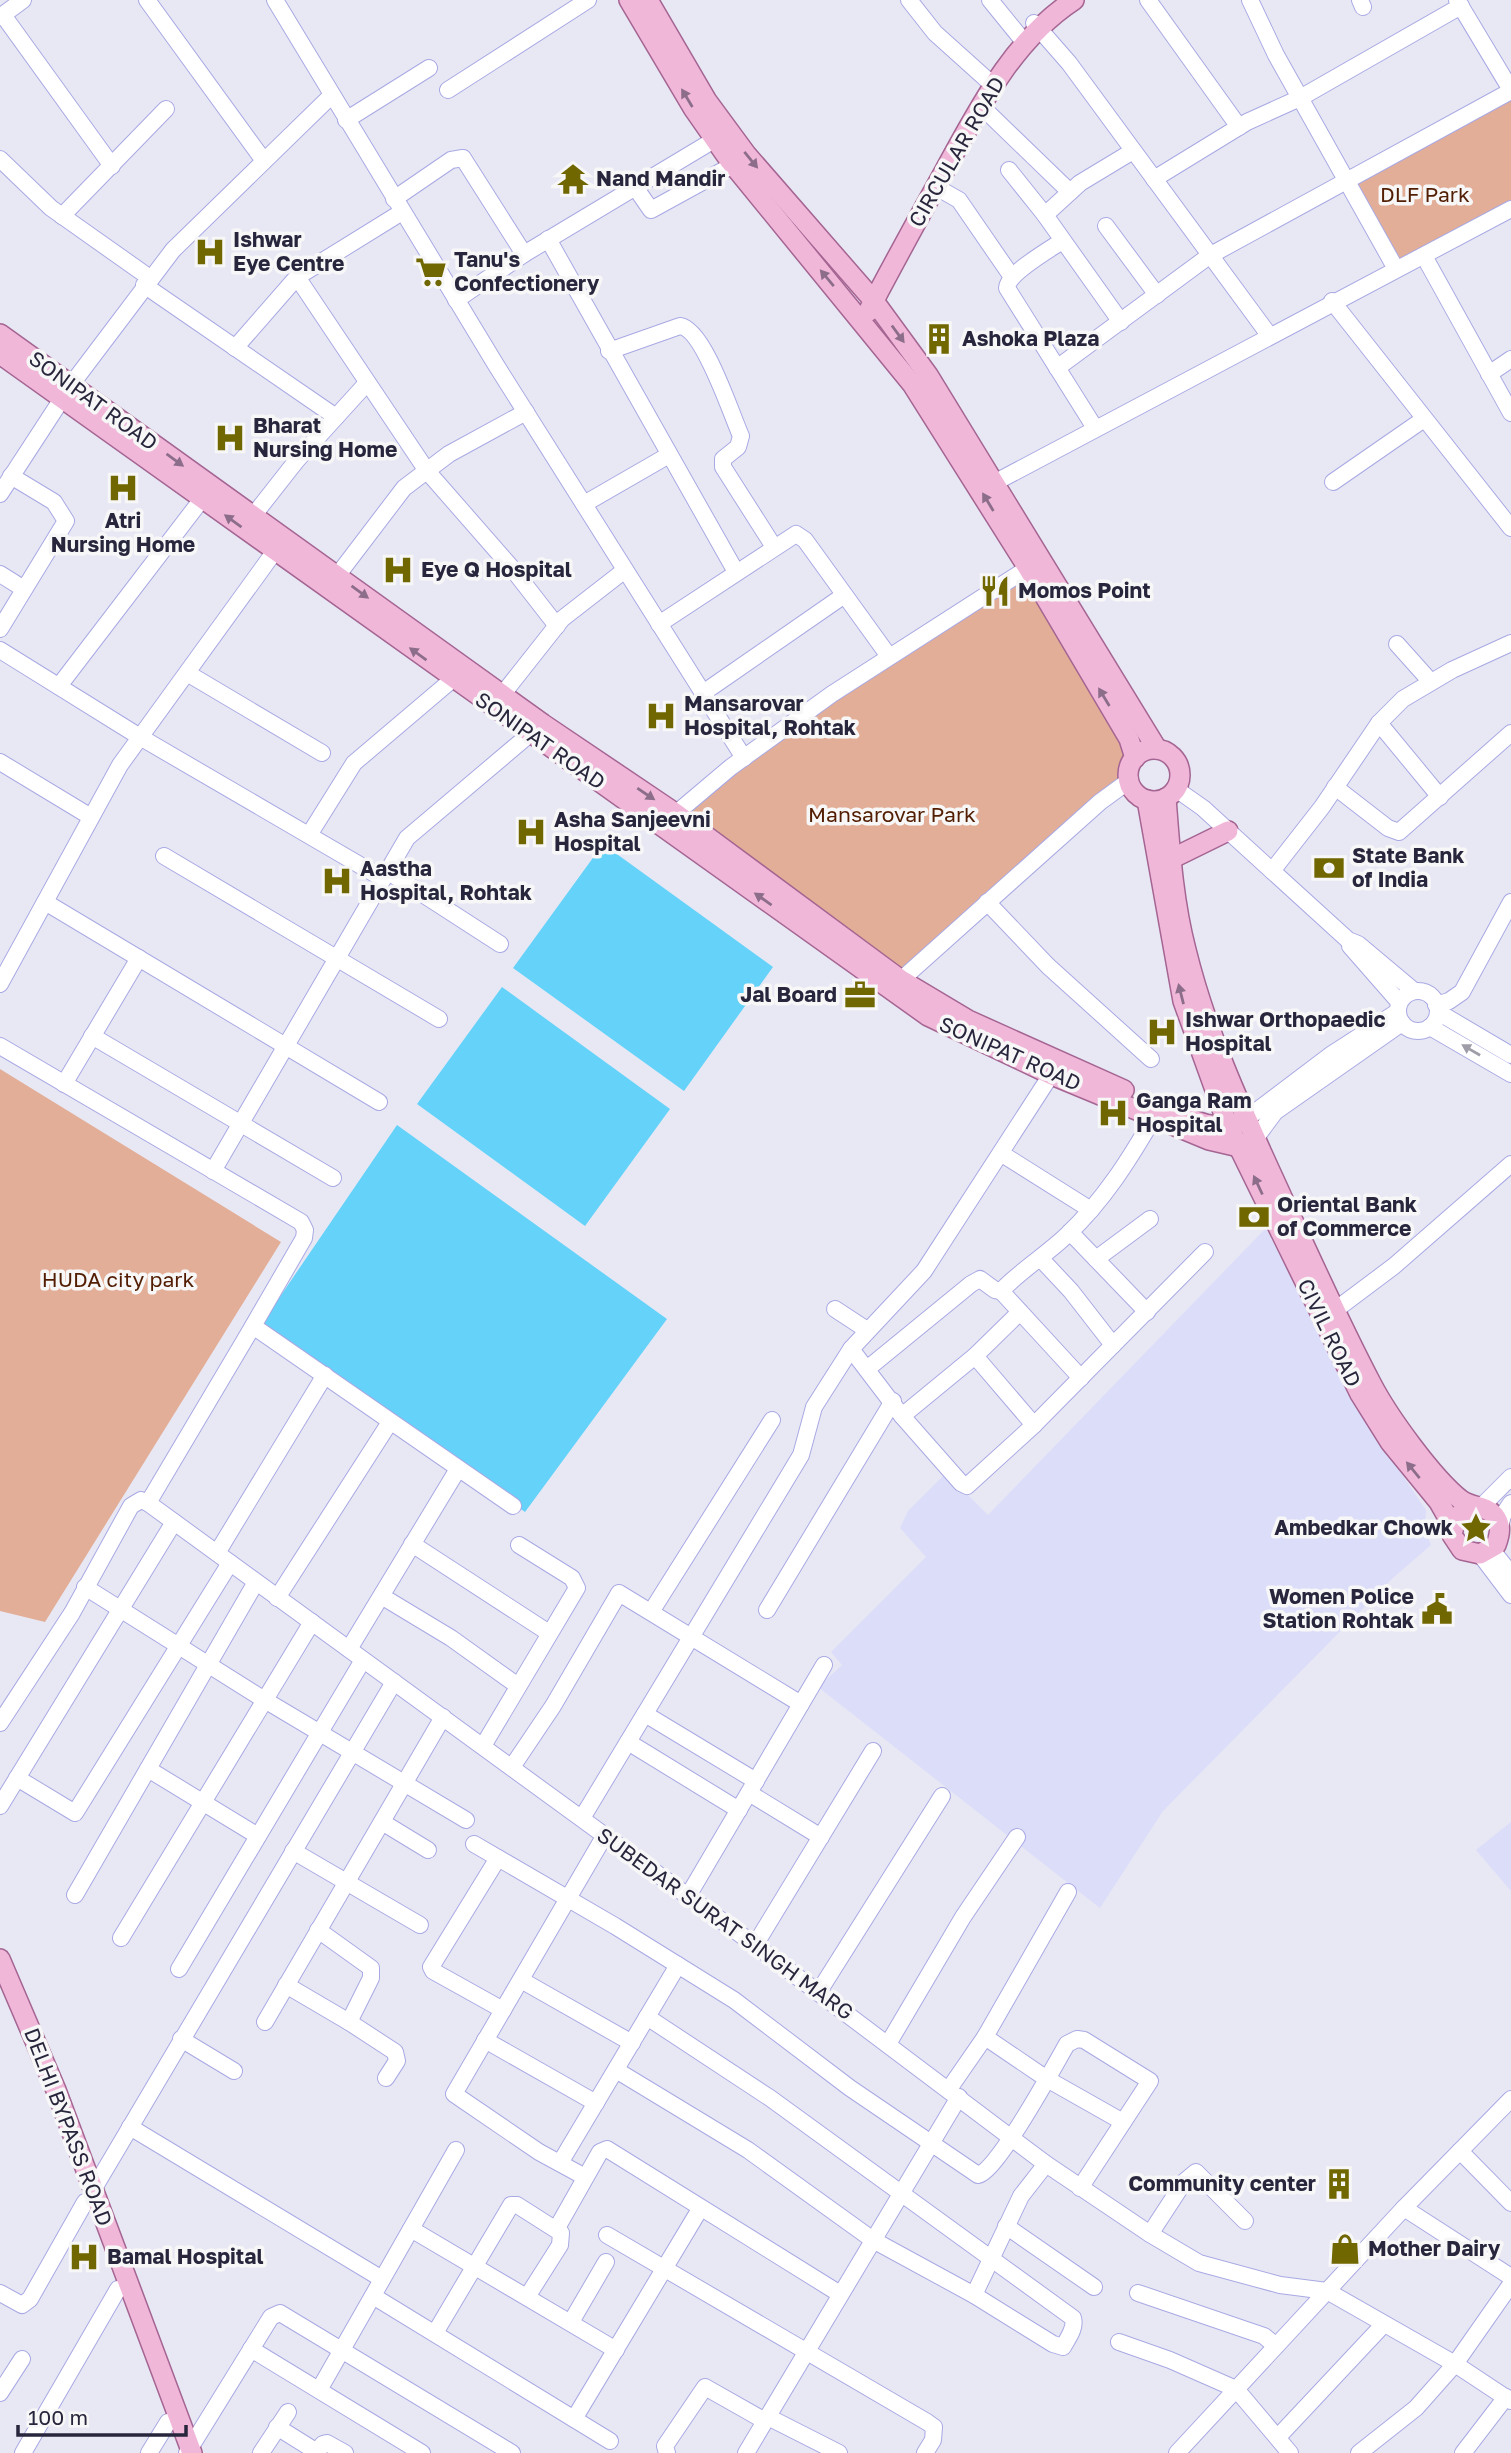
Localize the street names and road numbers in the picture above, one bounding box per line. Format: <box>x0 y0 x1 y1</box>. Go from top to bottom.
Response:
street label: CIRCULAR ROAD <box>903 72 1010 231</box>
street label: SONIPAT ROAD <box>24 345 163 456</box>
street label: SONIPAT ROAD <box>471 686 610 795</box>
street label: SONIPAT ROAD <box>935 1010 1085 1096</box>
street label: CIVIL ROAD <box>1293 1274 1367 1391</box>
street label: SUBEDAR SURAT SINGH MARG <box>592 1821 859 2025</box>
street label: DELHI BYPASS ROAD <box>19 2024 119 2229</box>

